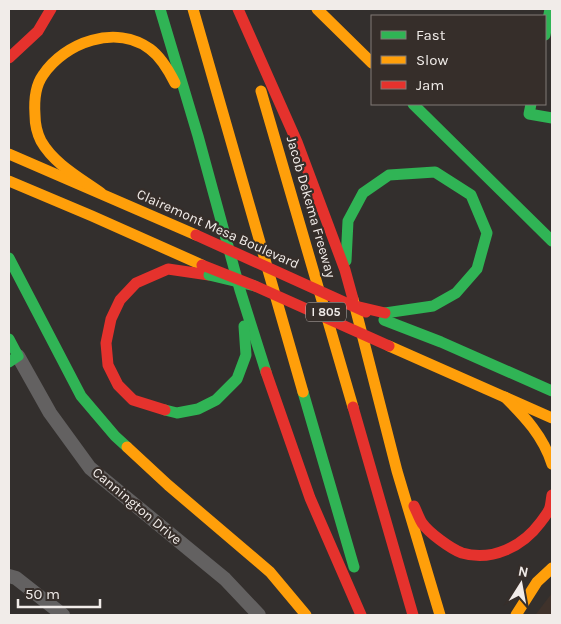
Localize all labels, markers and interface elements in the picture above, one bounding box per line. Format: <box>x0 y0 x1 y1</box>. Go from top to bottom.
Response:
legend <box>371 15 546 105</box>
text: Fast <box>416 26 446 44</box>
text: Slow <box>416 51 448 69</box>
text: Jam <box>416 76 444 94</box>
street label: Jacob Dekema Freeway <box>283 134 340 280</box>
street label: Clairemont Mesa Boulevard <box>134 185 302 273</box>
road number: I 805 <box>306 302 346 322</box>
street label: Cannington Drive <box>89 464 185 548</box>
north arrow <box>496 559 546 609</box>
text: N <box>517 562 530 581</box>
scale bar <box>18 576 100 608</box>
text: 50 m <box>25 585 60 603</box>

